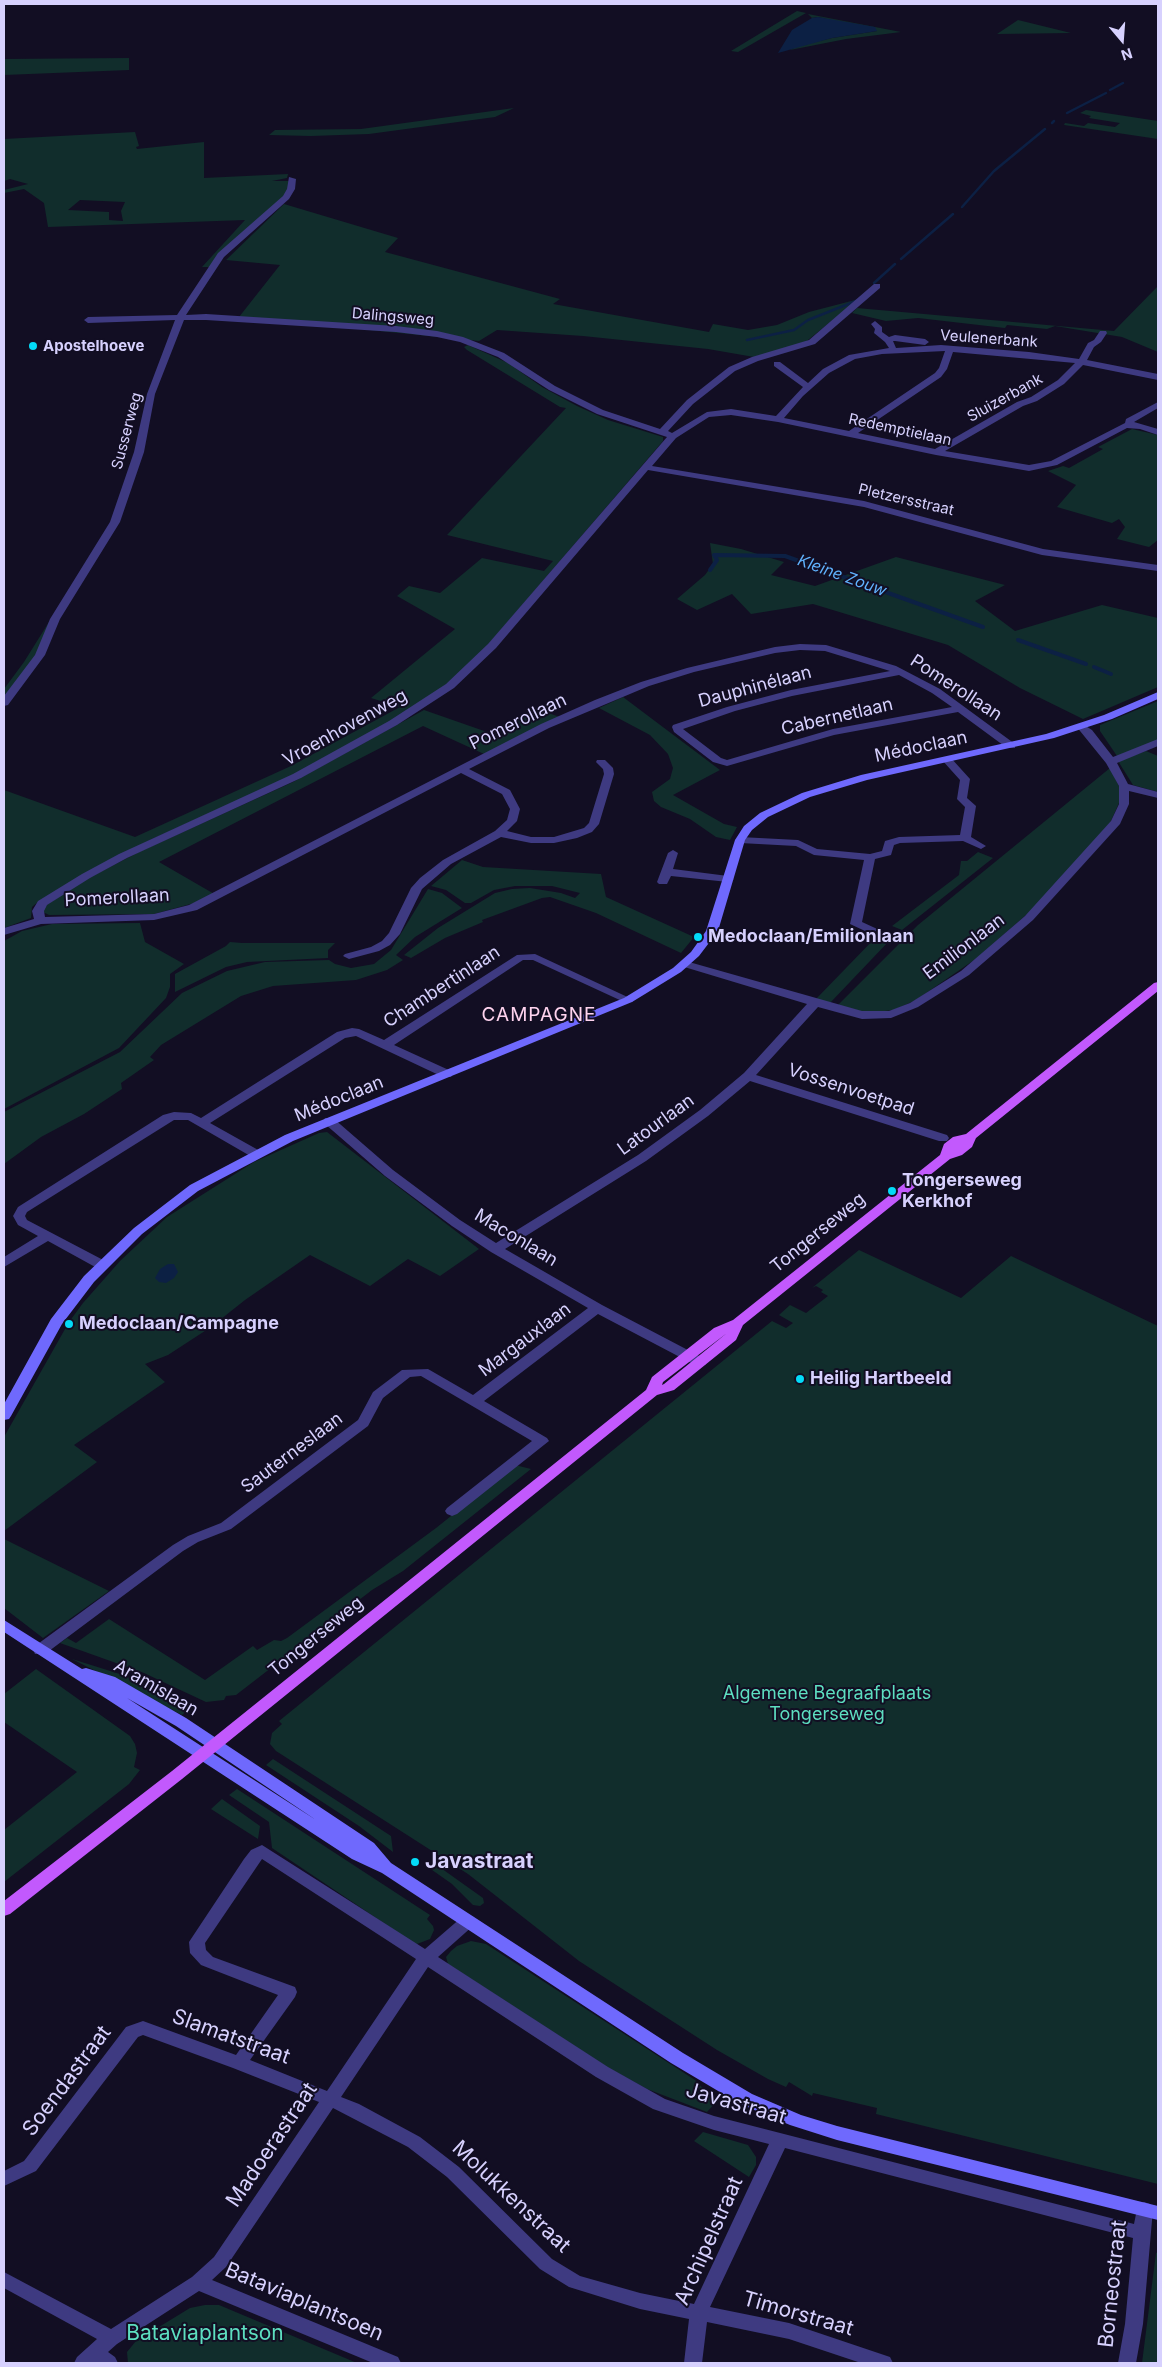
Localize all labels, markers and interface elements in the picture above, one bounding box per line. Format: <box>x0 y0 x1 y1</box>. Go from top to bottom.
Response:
north arrow <box>1097 15 1147 65</box>
text: N <box>1119 45 1134 64</box>
street label: Dalingsweg <box>351 304 435 330</box>
street label: Veulenerbank <box>940 327 1038 351</box>
place label: Apostelhoeve <box>43 337 144 355</box>
marker: Apostelhoeve <box>27 340 39 352</box>
street label: Sluizerbank <box>964 370 1046 426</box>
street label: Susserweg <box>108 391 146 471</box>
street label: Redemptielaan <box>847 410 953 450</box>
street label: Pletzersstraat <box>856 480 956 520</box>
water label: Kleine Zouw <box>795 551 889 601</box>
street label: Pomerollaan <box>906 650 1006 726</box>
street label: Dauphinélaan <box>696 662 814 712</box>
street label: Vroenhovenweg <box>279 685 411 771</box>
street label: Pomerollaan <box>466 689 570 755</box>
street label: Cabernetlaan <box>779 694 895 740</box>
street label: Médoclaan <box>873 727 969 767</box>
street label: Pomerollaan <box>64 884 170 912</box>
street label: Emilionlaan <box>919 909 1009 985</box>
place label: Medoclaan/Emilionlaan <box>708 926 914 948</box>
marker: Medoclaan/Emilionlaan <box>692 931 704 943</box>
street label: Chambertinlaan <box>380 941 504 1033</box>
district label: CAMPAGNE <box>481 1004 597 1026</box>
street label: Vossenvoetpad <box>785 1059 917 1121</box>
street label: Médoclaan <box>291 1071 387 1127</box>
street label: Latourlaan <box>613 1090 699 1160</box>
place label: Tongerseweg Kerkhof <box>902 1170 1022 1212</box>
marker: Tongerseweg Kerkhof <box>886 1185 898 1197</box>
street label: Tongerseweg <box>766 1188 870 1278</box>
street label: Maconlaan <box>470 1205 562 1271</box>
street label: Margauxlaan <box>475 1298 575 1382</box>
place label: Medoclaan/Campagne <box>79 1313 279 1335</box>
marker: Medoclaan/Campagne <box>63 1318 75 1330</box>
place label: Heilig Hartbeeld <box>810 1368 952 1390</box>
marker: Heilig Hartbeeld <box>794 1373 806 1385</box>
street label: Sauterneslaan <box>237 1408 347 1498</box>
street label: Tongerseweg <box>264 1592 368 1682</box>
street label: Aramislaan <box>110 1655 202 1721</box>
park label: Algemene Begraafplaats Tongerseweg <box>723 1683 931 1726</box>
place label: Javastraat <box>425 1849 533 1875</box>
marker: Javastraat <box>409 1856 421 1868</box>
street label: Slamatstraat <box>169 2004 293 2070</box>
street label: Soendastraat <box>17 2021 117 2141</box>
street label: Madoerastraat <box>221 2078 323 2212</box>
street label: Javastraat <box>683 2078 789 2130</box>
street label: Molukkenstraat <box>447 2136 575 2258</box>
street label: Archipelstraat <box>669 2173 749 2309</box>
street label: Borneostraat <box>1094 2219 1132 2349</box>
street label: Bataviaplantsoen <box>221 2257 387 2347</box>
street label: Timorstraat <box>740 2286 856 2342</box>
park label: Bataviaplantson <box>126 2321 284 2347</box>

